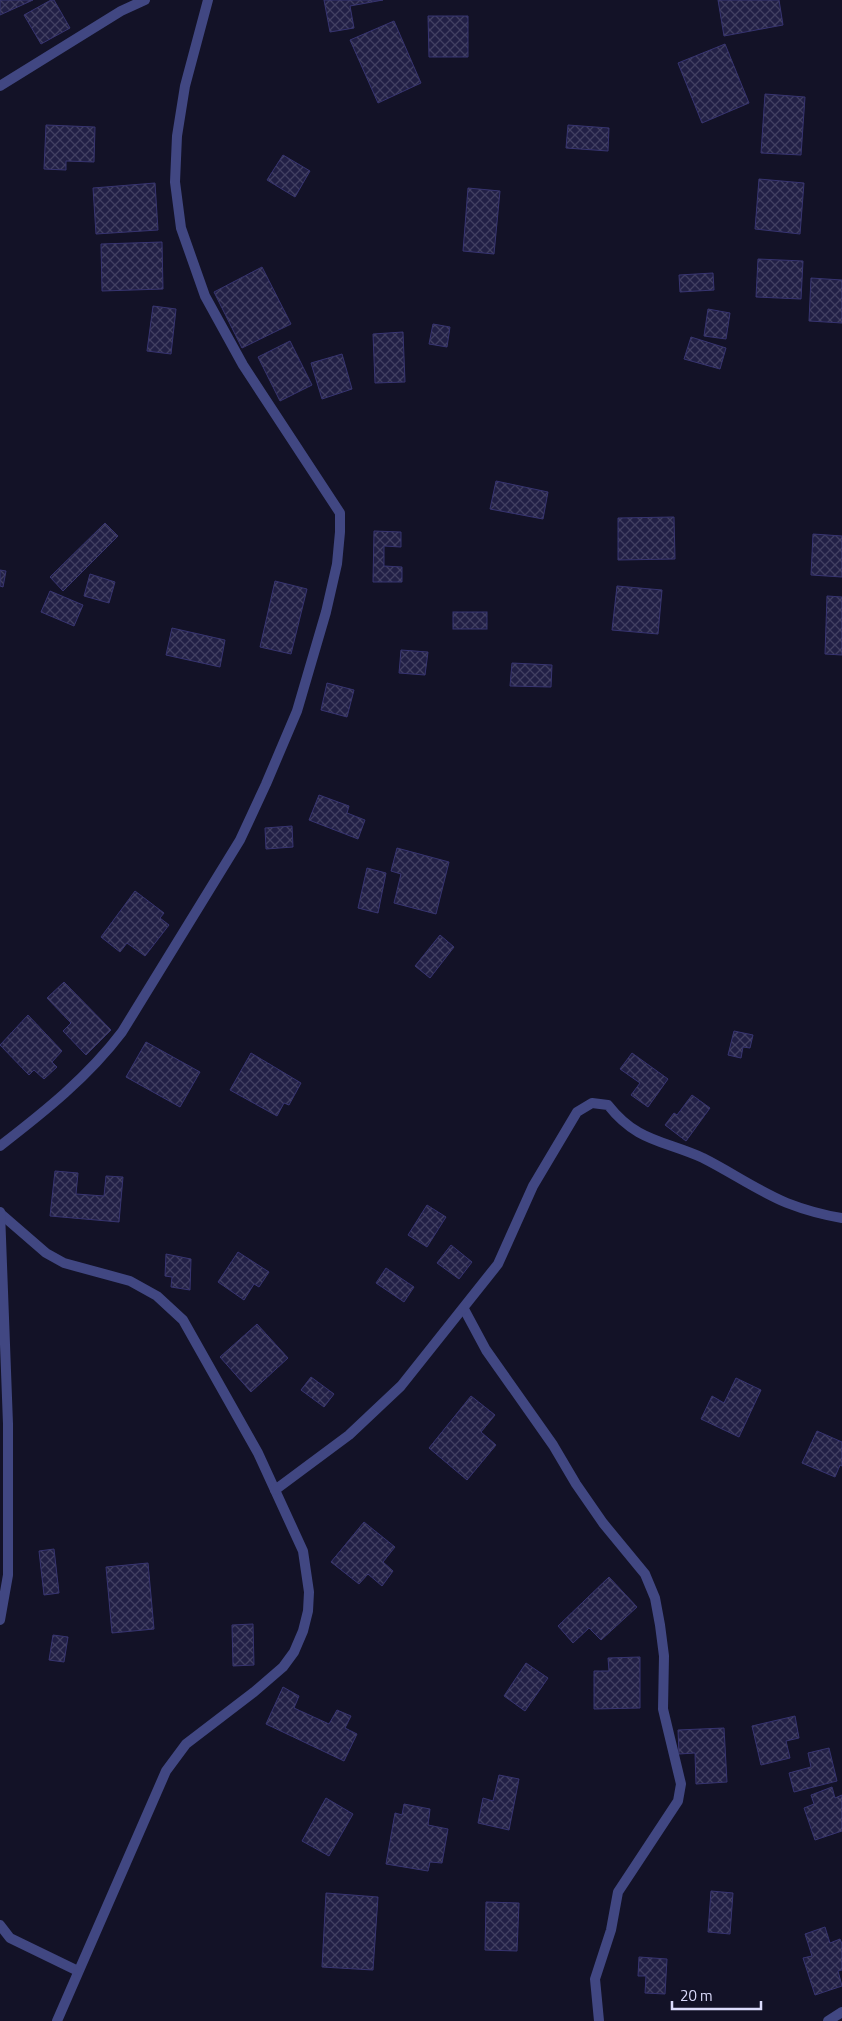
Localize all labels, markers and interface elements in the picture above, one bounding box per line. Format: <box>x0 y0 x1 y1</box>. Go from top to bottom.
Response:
scale bar <box>672 1978 761 2010</box>
text: 20 m <box>680 1984 713 2007</box>

